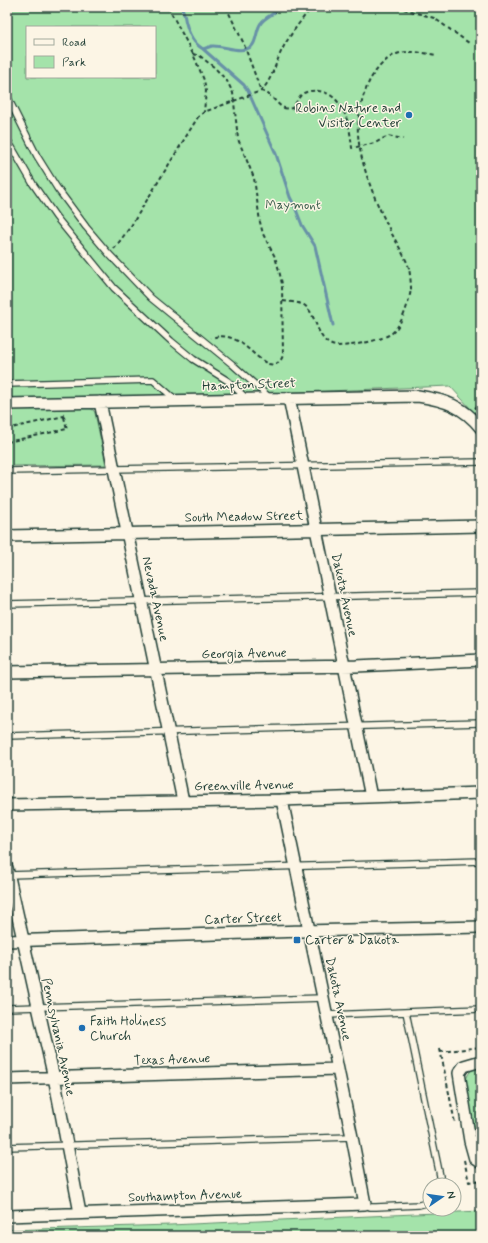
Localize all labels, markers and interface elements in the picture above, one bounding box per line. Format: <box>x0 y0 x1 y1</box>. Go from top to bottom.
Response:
legend <box>26 26 156 78</box>
text: Road <box>62 35 86 51</box>
text: Park <box>62 55 86 71</box>
place label: Robins Nature and Visitor Center <box>296 100 402 132</box>
marker: Robins Nature and Visitor Center <box>404 110 414 120</box>
park label: Maymont <box>265 197 321 214</box>
street label: Hampton Street <box>202 375 296 395</box>
street label: South Meadow Street <box>185 507 304 527</box>
street label: Dakota Avenue <box>327 552 361 638</box>
street label: Nevada Avenue <box>138 555 172 643</box>
street label: Georgia Avenue <box>201 645 287 664</box>
street label: Greenville Avenue <box>194 777 294 795</box>
street label: Carter Street <box>204 909 282 929</box>
place label: Carter & Dakota <box>305 932 399 949</box>
marker: Carter & Dakota <box>292 935 302 945</box>
street label: Dakota Avenue <box>321 956 355 1042</box>
street label: Pennsylvania Avenue <box>37 976 79 1098</box>
place label: Faith Holiness Church <box>90 1013 166 1045</box>
marker: Faith Holiness Church <box>77 1023 87 1033</box>
street label: Texas Avenue <box>133 1050 211 1070</box>
north arrow <box>422 1177 462 1217</box>
street label: Southampton Avenue <box>128 1186 242 1206</box>
text: N <box>443 1190 458 1200</box>

